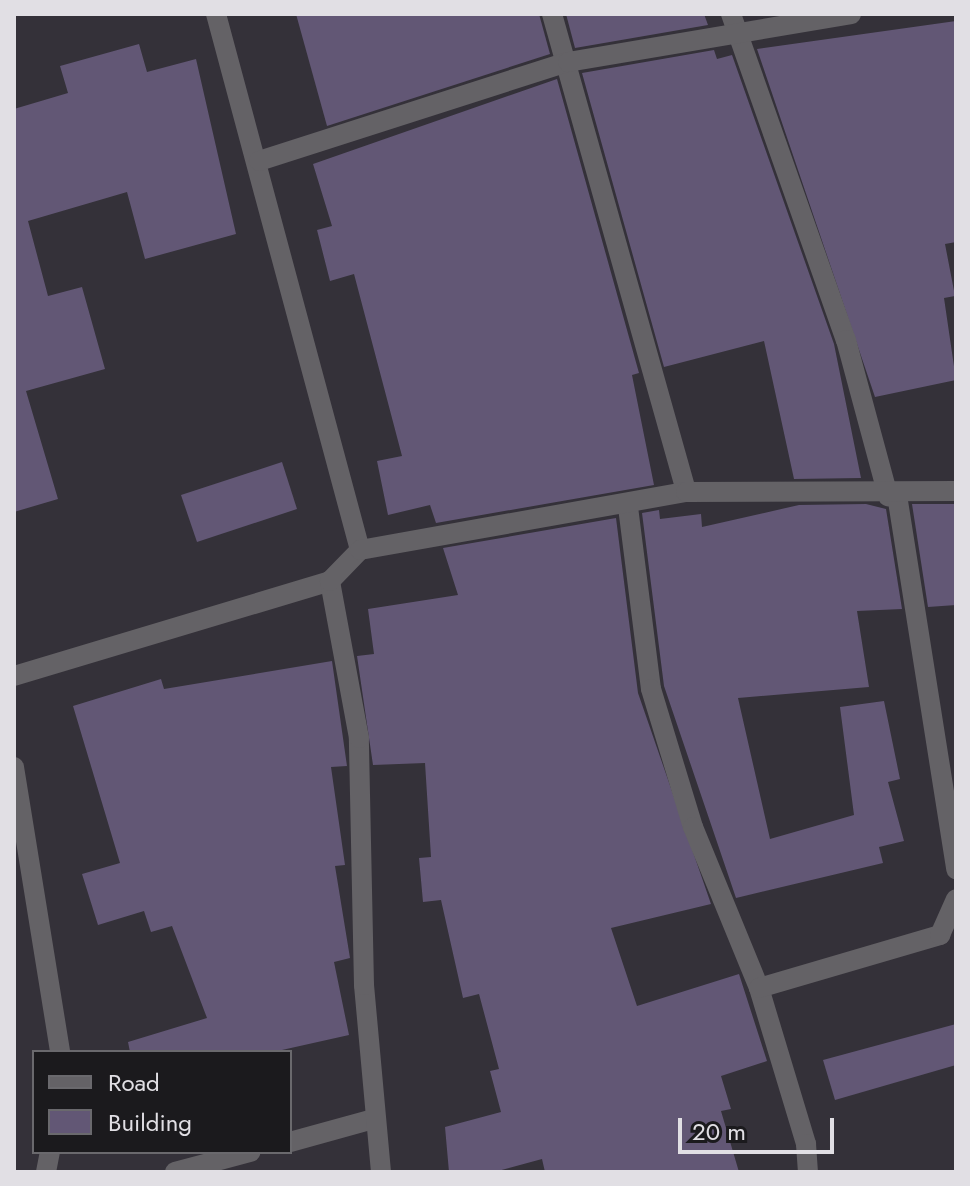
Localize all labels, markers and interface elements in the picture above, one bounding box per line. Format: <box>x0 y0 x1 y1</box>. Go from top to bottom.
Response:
legend <box>32 1050 292 1154</box>
text: Road <box>108 1065 160 1100</box>
scale bar <box>682 1102 838 1152</box>
text: Building <box>108 1105 192 1140</box>
text: 20 m <box>692 1114 746 1149</box>

